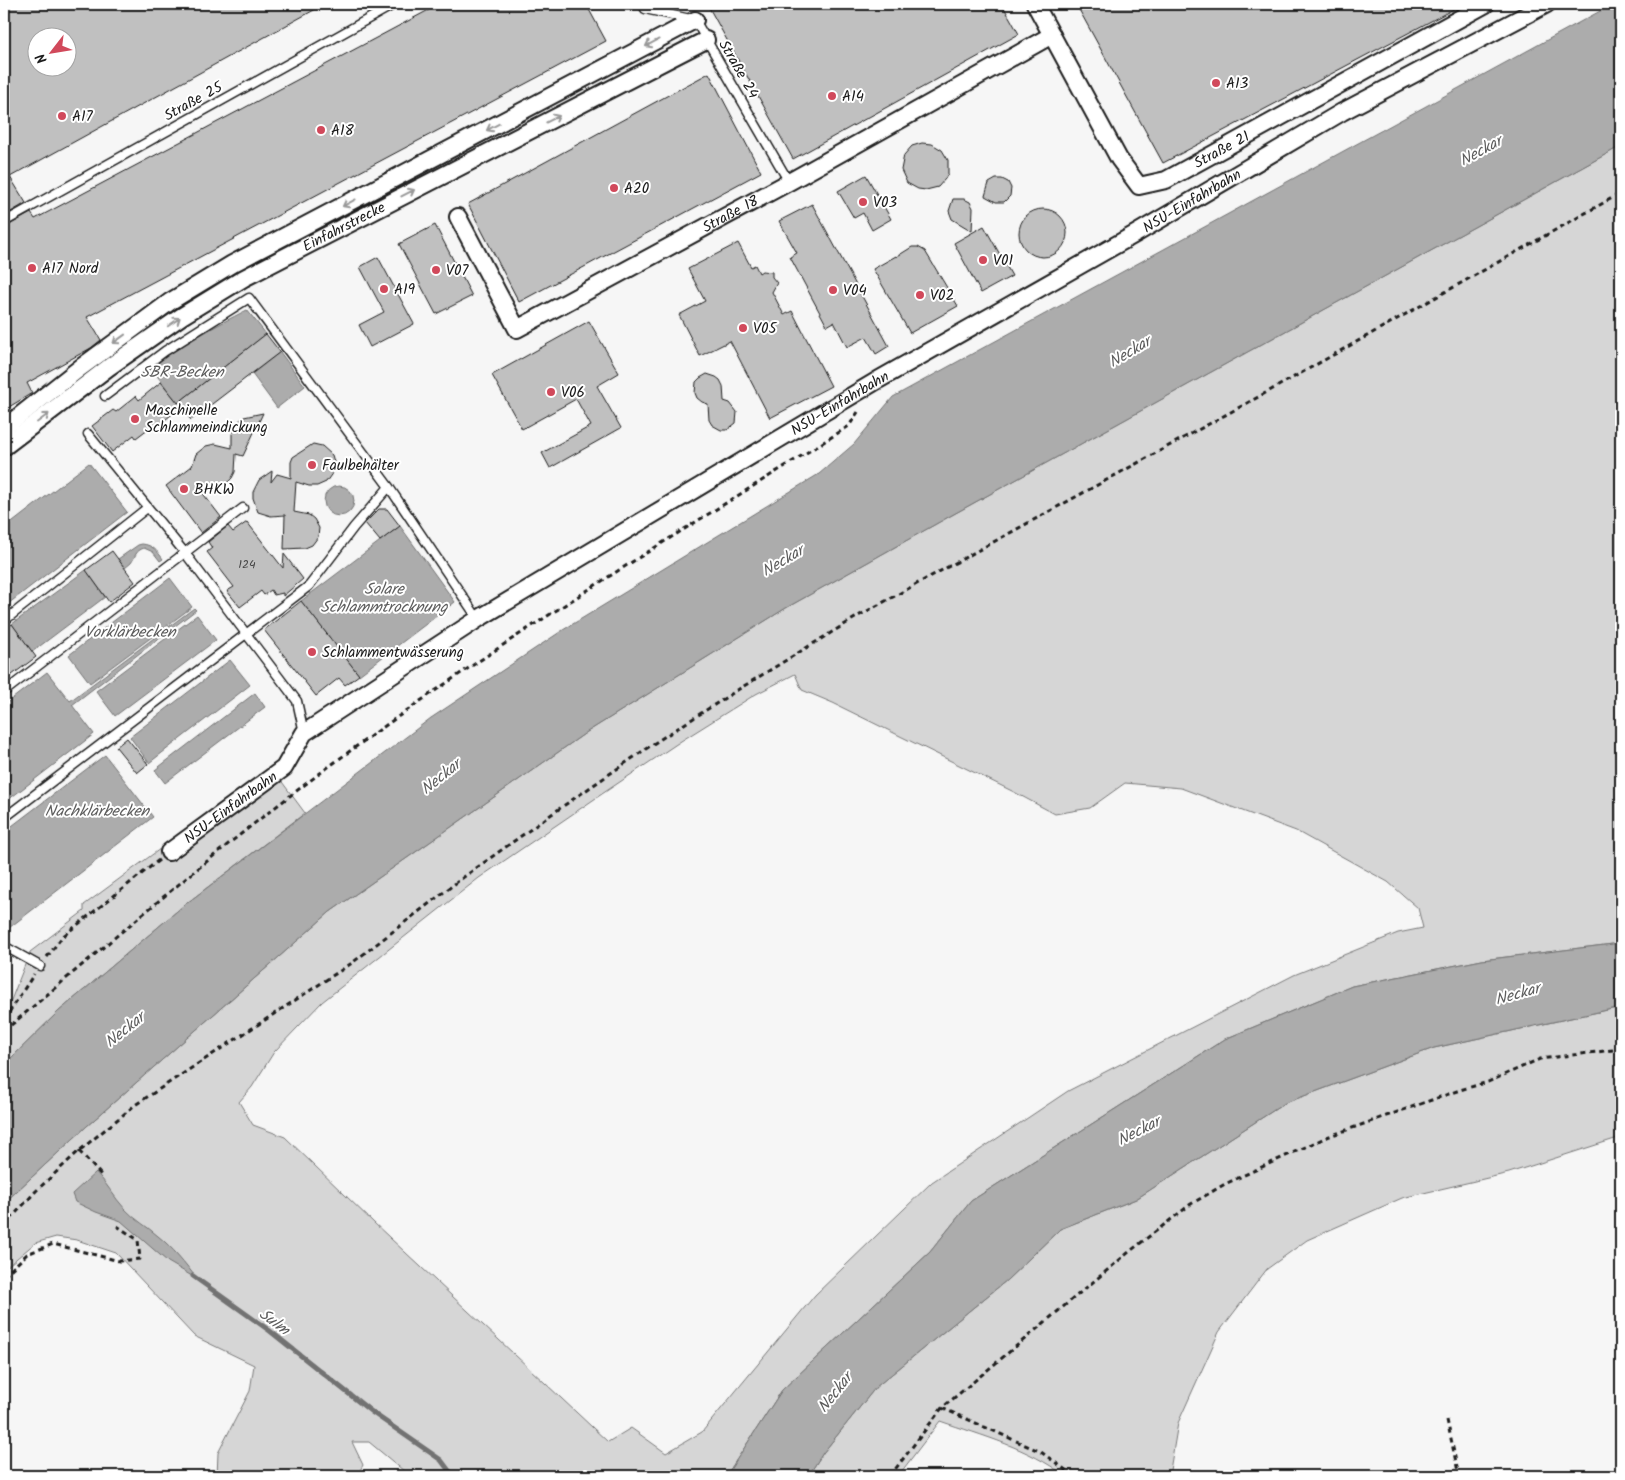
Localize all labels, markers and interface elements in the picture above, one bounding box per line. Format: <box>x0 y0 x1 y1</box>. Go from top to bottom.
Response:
north arrow <box>28 28 78 78</box>
street label: Straße 24 <box>712 36 765 103</box>
one-way arrow <box>645 38 659 48</box>
text: N <box>30 49 53 68</box>
place label: A13 <box>1226 72 1249 96</box>
street label: Straße 25 <box>160 75 228 128</box>
marker: A13 <box>1210 77 1222 89</box>
place label: A14 <box>842 85 864 109</box>
marker: A14 <box>826 90 838 102</box>
place label: A17 <box>72 105 94 129</box>
marker: A17 <box>56 110 68 122</box>
one-way arrow <box>545 114 560 123</box>
place label: A18 <box>331 119 355 143</box>
one-way arrow <box>485 122 500 132</box>
marker: A18 <box>315 124 327 136</box>
street label: Straße 21 <box>1190 125 1255 175</box>
water label: Neckar <box>1455 128 1510 173</box>
street label: NSU-Einfahrbahn <box>1138 163 1246 240</box>
place label: A20 <box>624 177 650 201</box>
marker: A20 <box>608 182 620 194</box>
one-way arrow <box>400 188 415 197</box>
street label: Straße 18 <box>698 189 764 240</box>
place label: V03 <box>873 191 897 215</box>
street label: Einfahrstrecke <box>299 196 390 259</box>
marker: V03 <box>857 196 869 208</box>
one-way arrow <box>342 198 357 208</box>
place label: V01 <box>993 249 1013 273</box>
marker: V01 <box>977 254 989 266</box>
place label: A17 Nord <box>42 257 99 281</box>
place label: V07 <box>446 259 469 283</box>
marker: A17 Nord <box>26 262 38 274</box>
marker: V07 <box>430 264 442 276</box>
place label: A19 <box>394 278 416 302</box>
place label: V04 <box>843 279 867 303</box>
marker: A19 <box>378 283 390 295</box>
marker: V04 <box>827 284 839 296</box>
place label: V02 <box>930 284 954 308</box>
marker: V02 <box>914 289 926 301</box>
one-way arrow <box>167 317 181 327</box>
place label: V05 <box>753 317 777 341</box>
marker: V05 <box>737 322 749 334</box>
water label: Neckar <box>1104 328 1159 375</box>
one-way arrow <box>112 334 126 344</box>
water label: SBR-Becken <box>140 360 225 385</box>
street label: NSU-Einfahrbahn <box>786 365 894 443</box>
place label: V06 <box>561 381 585 405</box>
marker: V06 <box>545 386 557 398</box>
place label: Maschinelle Schlammeindickung <box>145 399 268 440</box>
one-way arrow <box>36 412 49 423</box>
marker: Maschinelle Schlammeindickung <box>129 413 141 425</box>
place label: Faulbehälter <box>322 454 400 478</box>
marker: Faulbehälter <box>306 459 318 471</box>
place label: BHKW <box>194 478 234 502</box>
marker: BHKW <box>178 483 190 495</box>
water label: Neckar <box>757 537 812 584</box>
house number: 124 <box>238 555 256 574</box>
water label: Solare Schlammtrocknung <box>321 577 449 620</box>
water label: Vorklärbecken <box>84 620 177 645</box>
place label: Schlammentwässerung <box>322 641 464 665</box>
marker: Schlammentwässerung <box>306 646 318 658</box>
water label: Neckar <box>415 751 469 801</box>
street label: NSU-Einfahrbahn <box>179 766 283 850</box>
water label: Nachklärbecken <box>45 799 151 824</box>
water label: Neckar <box>1492 975 1546 1013</box>
water label: Neckar <box>99 1004 153 1054</box>
water label: Neckar <box>1113 1108 1168 1153</box>
water label: Sulm <box>253 1302 296 1343</box>
water label: Neckar <box>811 1364 861 1419</box>

